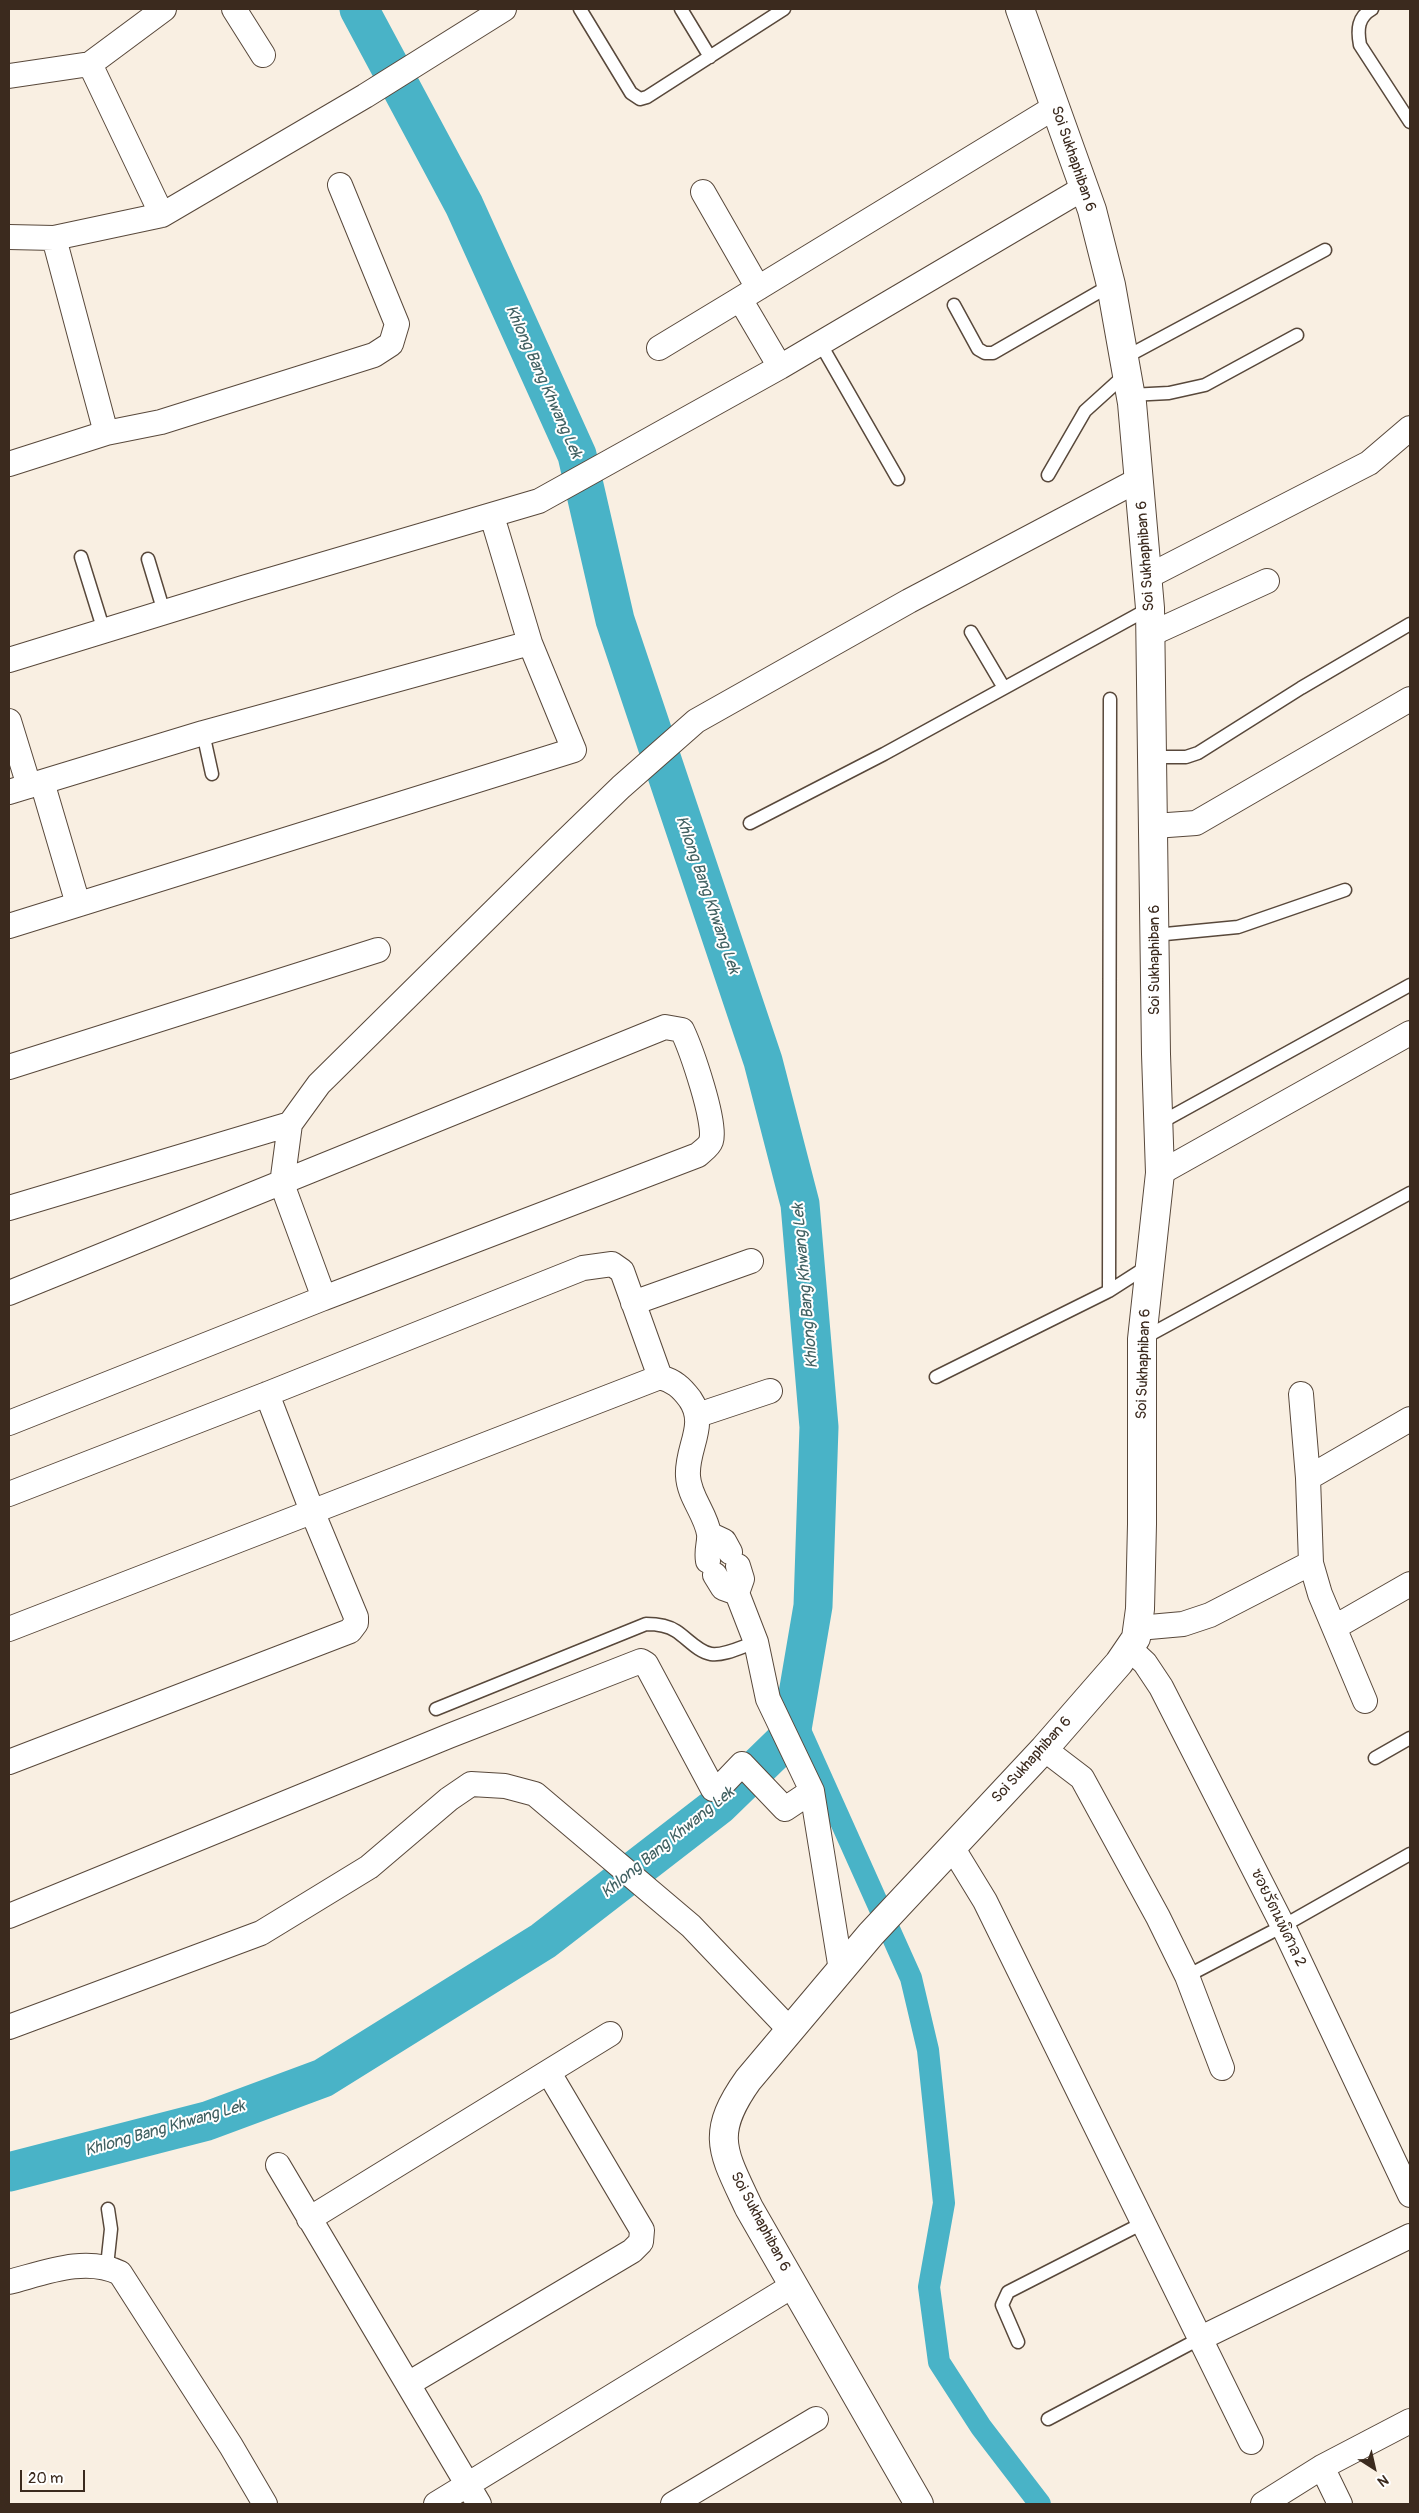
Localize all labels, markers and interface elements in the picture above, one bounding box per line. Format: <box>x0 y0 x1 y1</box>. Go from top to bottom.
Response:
street label: Soi Sukhaphiban 6 <box>1046 104 1100 214</box>
water label: Khlong Bang Khwang Lek <box>501 302 585 462</box>
street label: Soi Sukhaphiban 6 <box>1133 500 1159 612</box>
water label: Khlong Bang Khwang Lek <box>671 814 743 976</box>
street label: Soi Sukhaphiban 6 <box>1146 905 1164 1015</box>
water label: Khlong Bang Khwang Lek <box>789 1203 823 1369</box>
street label: Soi Sukhaphiban 6 <box>1133 1308 1155 1420</box>
street label: Soi Sukhaphiban 6 <box>988 1713 1076 1807</box>
water label: Khlong Bang Khwang Lek <box>598 1783 738 1903</box>
street label: ซอยรัตนพิศาล 2 <box>1247 1866 1309 1970</box>
water label: Khlong Bang Khwang Lek <box>83 2097 247 2161</box>
street label: Soi Sukhaphiban 6 <box>726 2169 794 2275</box>
north arrow <box>1349 2443 1399 2493</box>
scale bar <box>22 2460 88 2492</box>
text: 20 m <box>28 2469 63 2488</box>
text: N <box>1374 2471 1392 2490</box>

